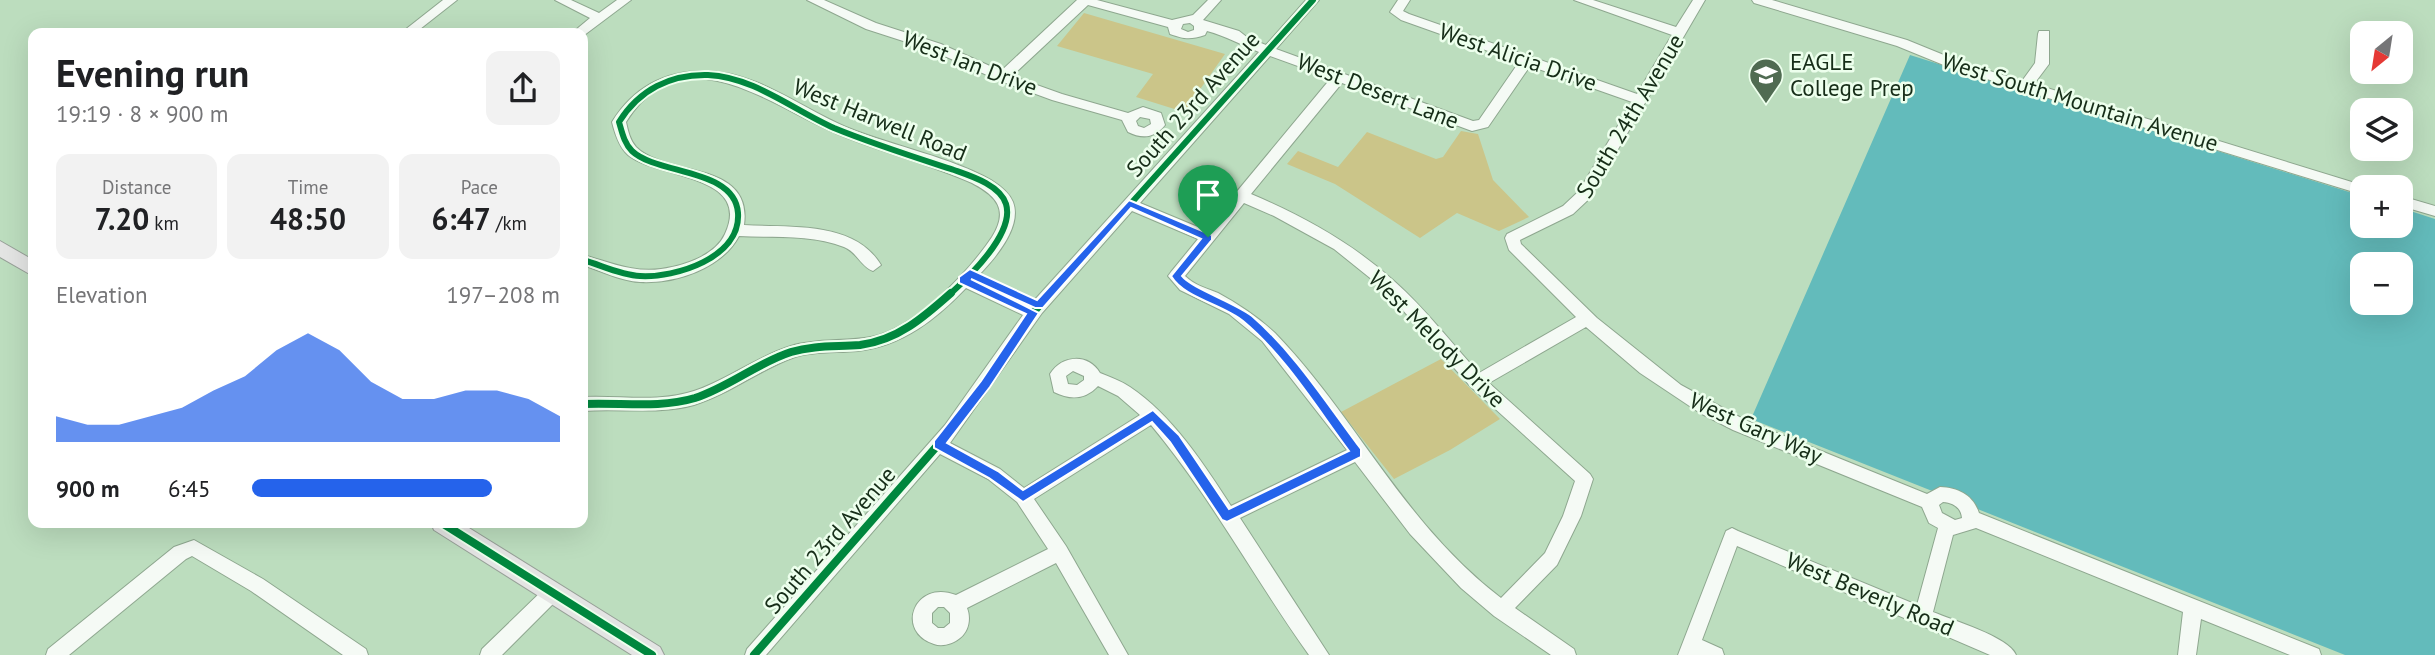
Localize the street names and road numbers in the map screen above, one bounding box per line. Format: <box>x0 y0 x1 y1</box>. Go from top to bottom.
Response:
street label: West Alicia Drive <box>1436 16 1601 97</box>
street label: West Ian Drive <box>899 24 1042 101</box>
street label: South 23rd Avenue <box>1120 25 1266 182</box>
street label: South 24th Avenue <box>1569 28 1690 203</box>
street label: West Desert Lane <box>1293 46 1463 135</box>
street label: West South Mountain Avenue <box>1938 46 2222 157</box>
street label: West Harwell Road <box>789 72 971 168</box>
street label: West Melody Drive <box>1363 264 1512 413</box>
street label: West Gary Way <box>1685 385 1827 470</box>
street label: South 23rd Avenue <box>758 460 902 619</box>
street label: West Beverly Road <box>1782 545 1959 642</box>

